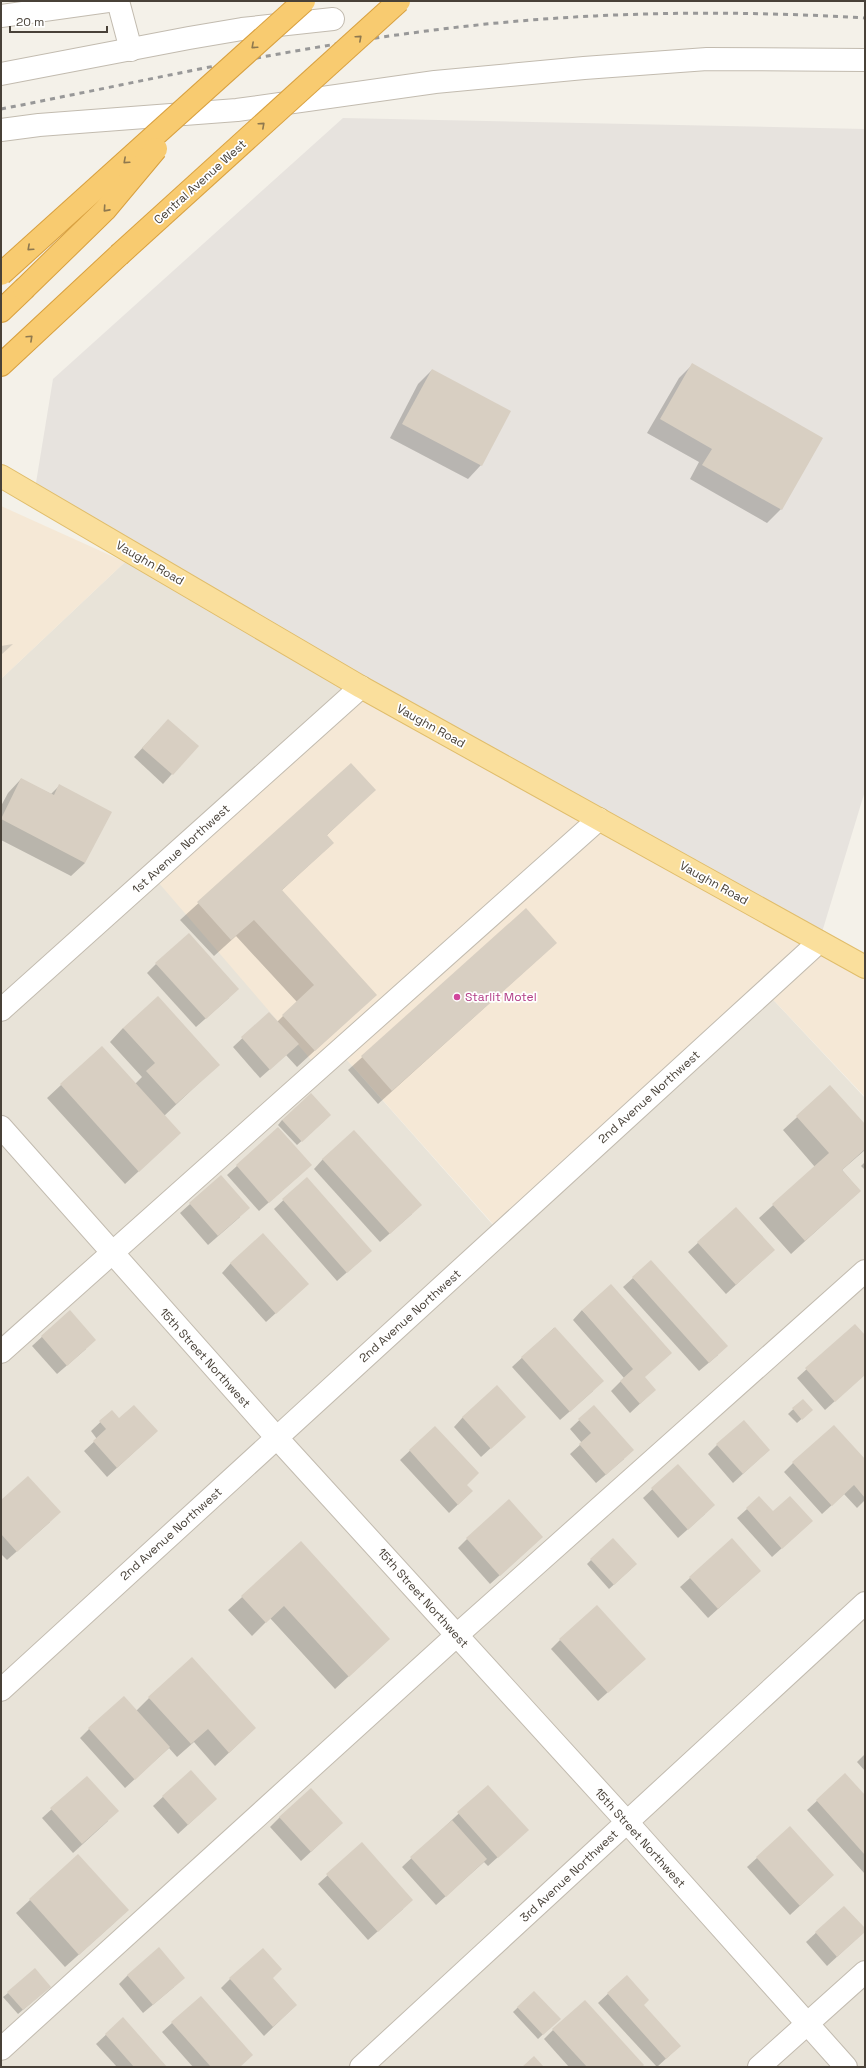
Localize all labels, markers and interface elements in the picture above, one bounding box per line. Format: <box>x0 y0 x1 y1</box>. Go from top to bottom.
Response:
scale bar <box>10 8 107 34</box>
text: 20 m <box>16 14 44 30</box>
one-way arrow <box>354 36 361 43</box>
one-way arrow <box>251 41 259 49</box>
one-way arrow <box>258 123 265 130</box>
street label: Central Avenue West <box>150 136 250 228</box>
one-way arrow <box>123 156 131 164</box>
one-way arrow <box>104 204 111 211</box>
one-way arrow <box>27 243 34 250</box>
one-way arrow <box>25 336 32 343</box>
street label: Vaughn Road <box>113 537 187 589</box>
street label: Vaughn Road <box>394 701 468 751</box>
street label: 1st Avenue Northwest <box>129 801 233 897</box>
street label: Vaughn Road <box>677 858 751 908</box>
place label: Starlit Motel <box>465 989 537 1005</box>
marker: Starlit Motel <box>452 992 462 1002</box>
street label: 2nd Avenue Northwest <box>595 1047 703 1147</box>
street label: 2nd Avenue Northwest <box>356 1266 464 1366</box>
street label: 15th Street Northwest <box>156 1305 254 1411</box>
street label: 2nd Avenue Northwest <box>117 1484 225 1584</box>
street label: 15th Street Northwest <box>374 1545 472 1651</box>
street label: 15th Street Northwest <box>591 1785 689 1891</box>
street label: 3rd Avenue Northwest <box>516 1826 622 1926</box>

